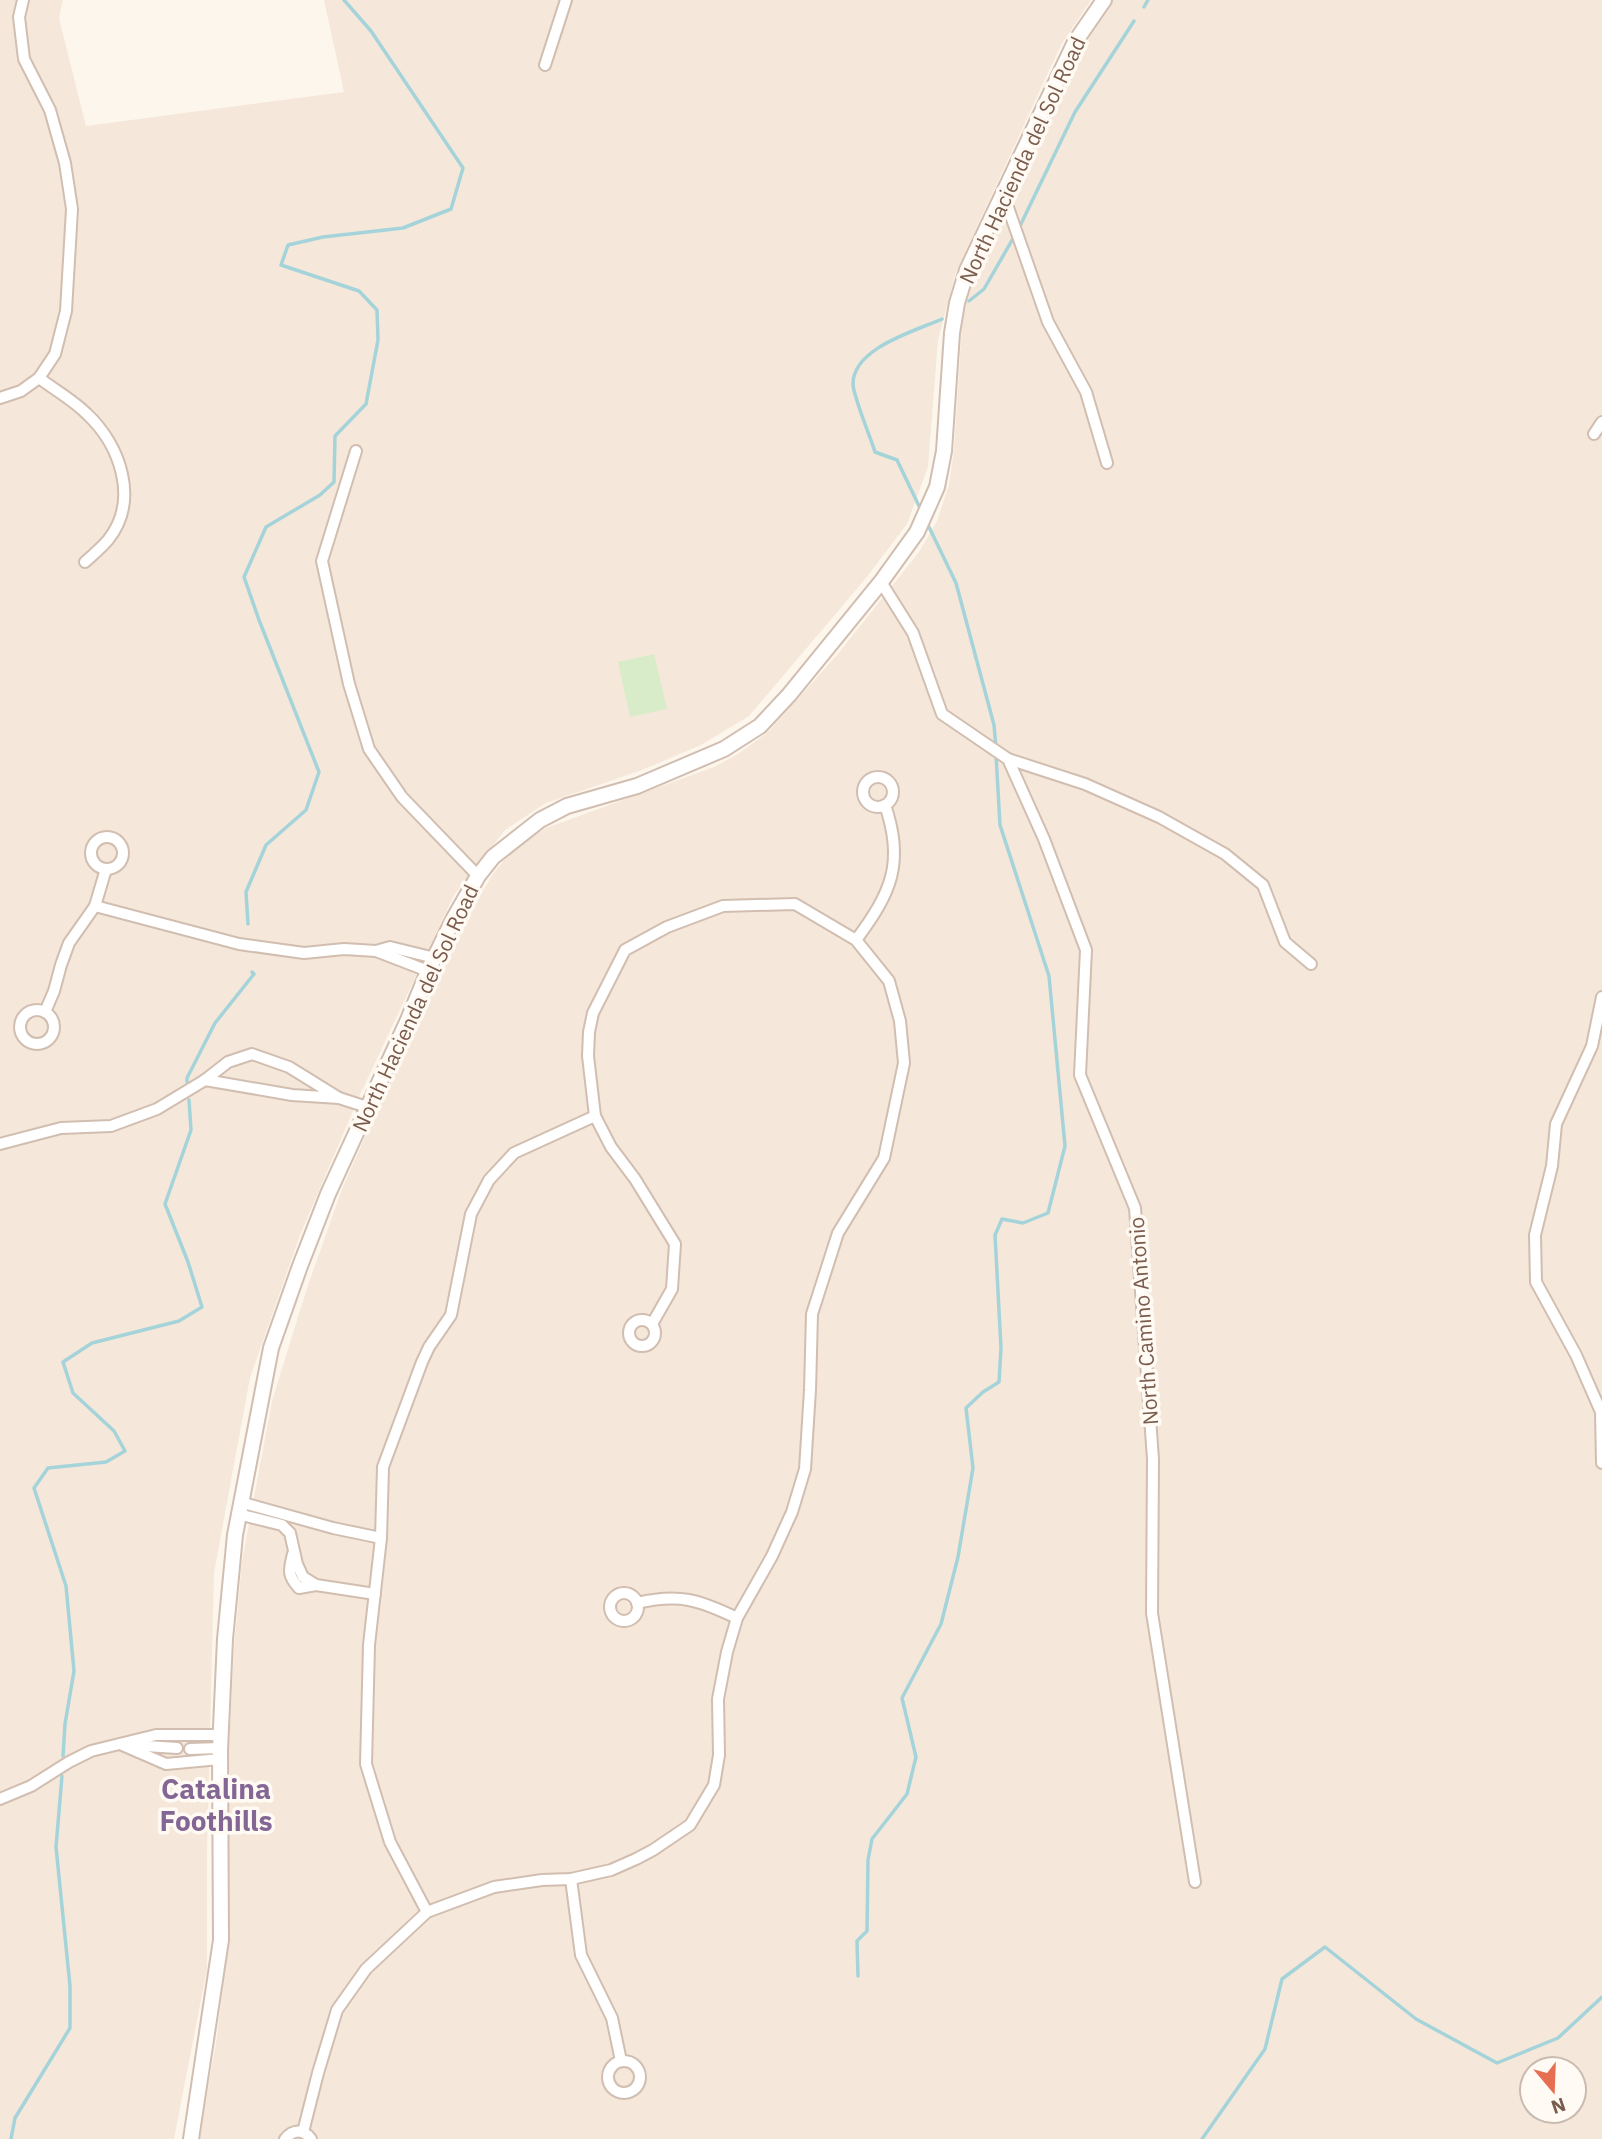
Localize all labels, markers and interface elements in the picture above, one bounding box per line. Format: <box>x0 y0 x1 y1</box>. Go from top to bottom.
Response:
street label: North Hacienda del Sol Road <box>952 32 1092 288</box>
street label: North Hacienda del Sol Road <box>345 880 485 1136</box>
street label: North Camino Antonio <box>1122 1216 1164 1426</box>
district label: Catalina Foothills <box>159 1770 273 1839</box>
north arrow <box>1518 2055 1588 2125</box>
text: N <box>1548 2092 1569 2120</box>

